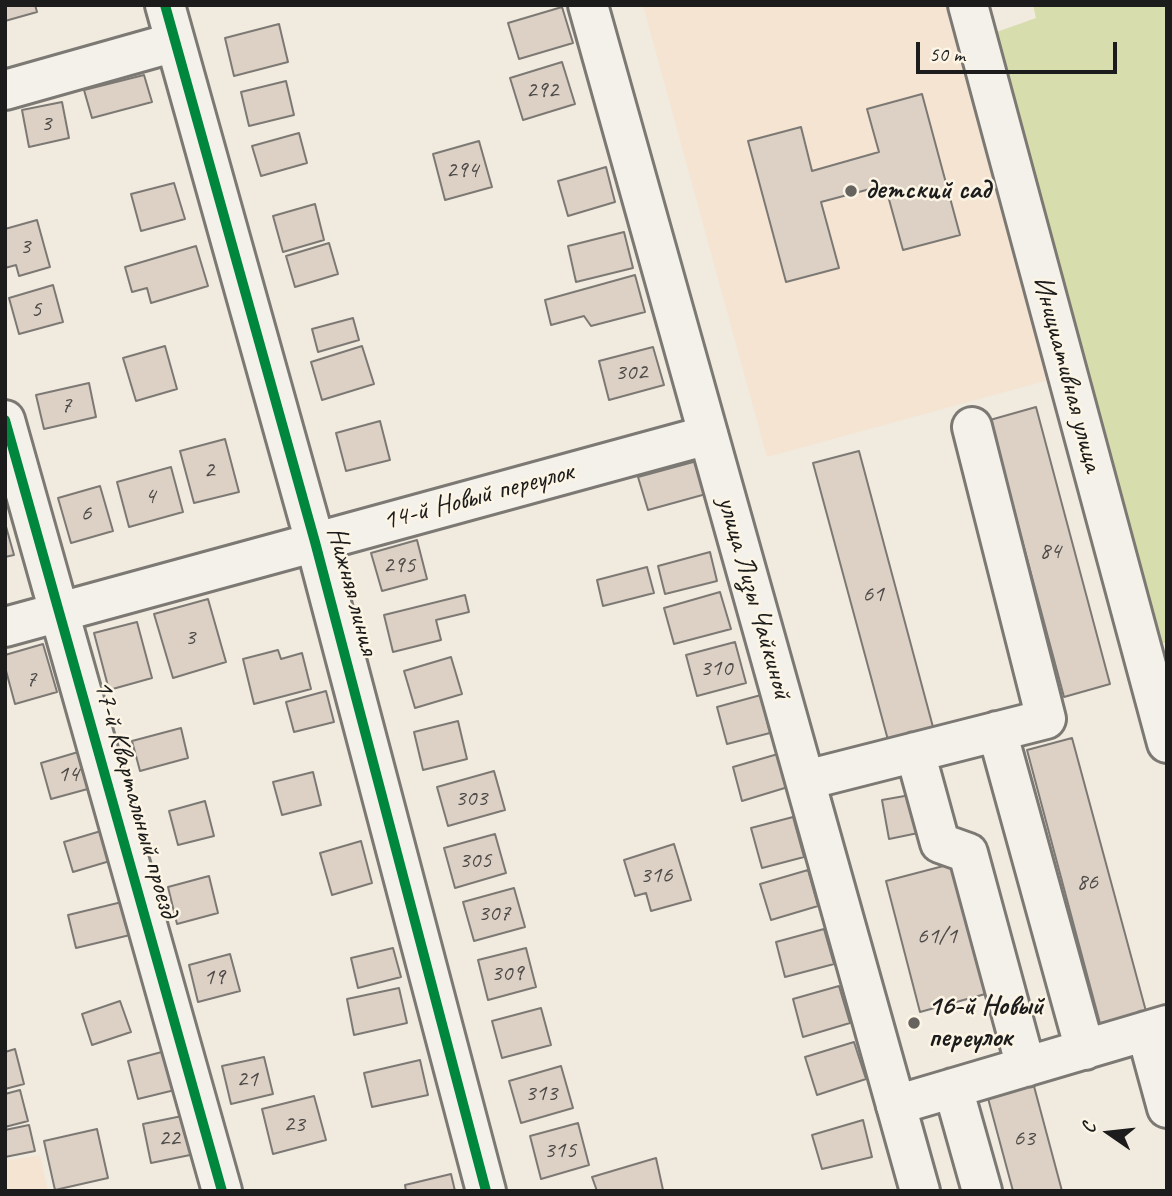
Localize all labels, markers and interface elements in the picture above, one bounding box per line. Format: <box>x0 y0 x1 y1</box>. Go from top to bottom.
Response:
scale bar <box>920 28 1121 72</box>
text: 50 m <box>929 41 965 67</box>
house number: 292 <box>526 77 558 105</box>
house number: 3 <box>41 110 51 138</box>
house number: 294 <box>446 157 478 185</box>
place label: детский сад <box>865 174 991 208</box>
marker: детский сад <box>843 183 859 199</box>
house number: 3 <box>20 233 30 261</box>
street label: Инициативная улица <box>1025 272 1109 476</box>
house number: 5 <box>31 296 41 324</box>
house number: 302 <box>615 359 647 387</box>
house number: 7 <box>61 392 71 420</box>
street label: 14-й Новый переулок <box>379 455 577 539</box>
house number: 2 <box>204 457 214 485</box>
house number: 4 <box>145 483 155 511</box>
street label: улица Лизы Чайкиной <box>709 493 799 703</box>
house number: 6 <box>81 500 91 528</box>
street label: Нижняя линия <box>319 523 385 659</box>
house number: 84 <box>1039 538 1061 566</box>
house number: 295 <box>383 552 415 580</box>
house number: 61 <box>862 581 884 609</box>
house number: 3 <box>185 624 195 652</box>
house number: 310 <box>700 655 732 683</box>
house number: 7 <box>26 666 36 694</box>
street label: 17-й Квартальный проезд <box>85 676 185 922</box>
house number: 14 <box>57 761 79 789</box>
house number: 303 <box>455 785 487 813</box>
house number: 305 <box>459 847 491 875</box>
house number: 316 <box>640 862 672 890</box>
house number: 86 <box>1076 869 1098 897</box>
house number: 307 <box>478 900 510 928</box>
house number: 61/1 <box>917 923 957 951</box>
house number: 309 <box>491 960 523 988</box>
house number: 19 <box>203 964 225 992</box>
place label: 16-й Новый переулок <box>928 990 1043 1056</box>
marker: 16-й Новый переулок <box>906 1015 922 1031</box>
house number: 21 <box>236 1066 258 1094</box>
house number: 313 <box>525 1080 557 1108</box>
north arrow <box>1074 1098 1144 1168</box>
house number: 23 <box>283 1111 305 1139</box>
text: С <box>1076 1120 1101 1135</box>
house number: 22 <box>158 1125 180 1153</box>
house number: 63 <box>1013 1125 1035 1153</box>
house number: 315 <box>544 1137 576 1165</box>

